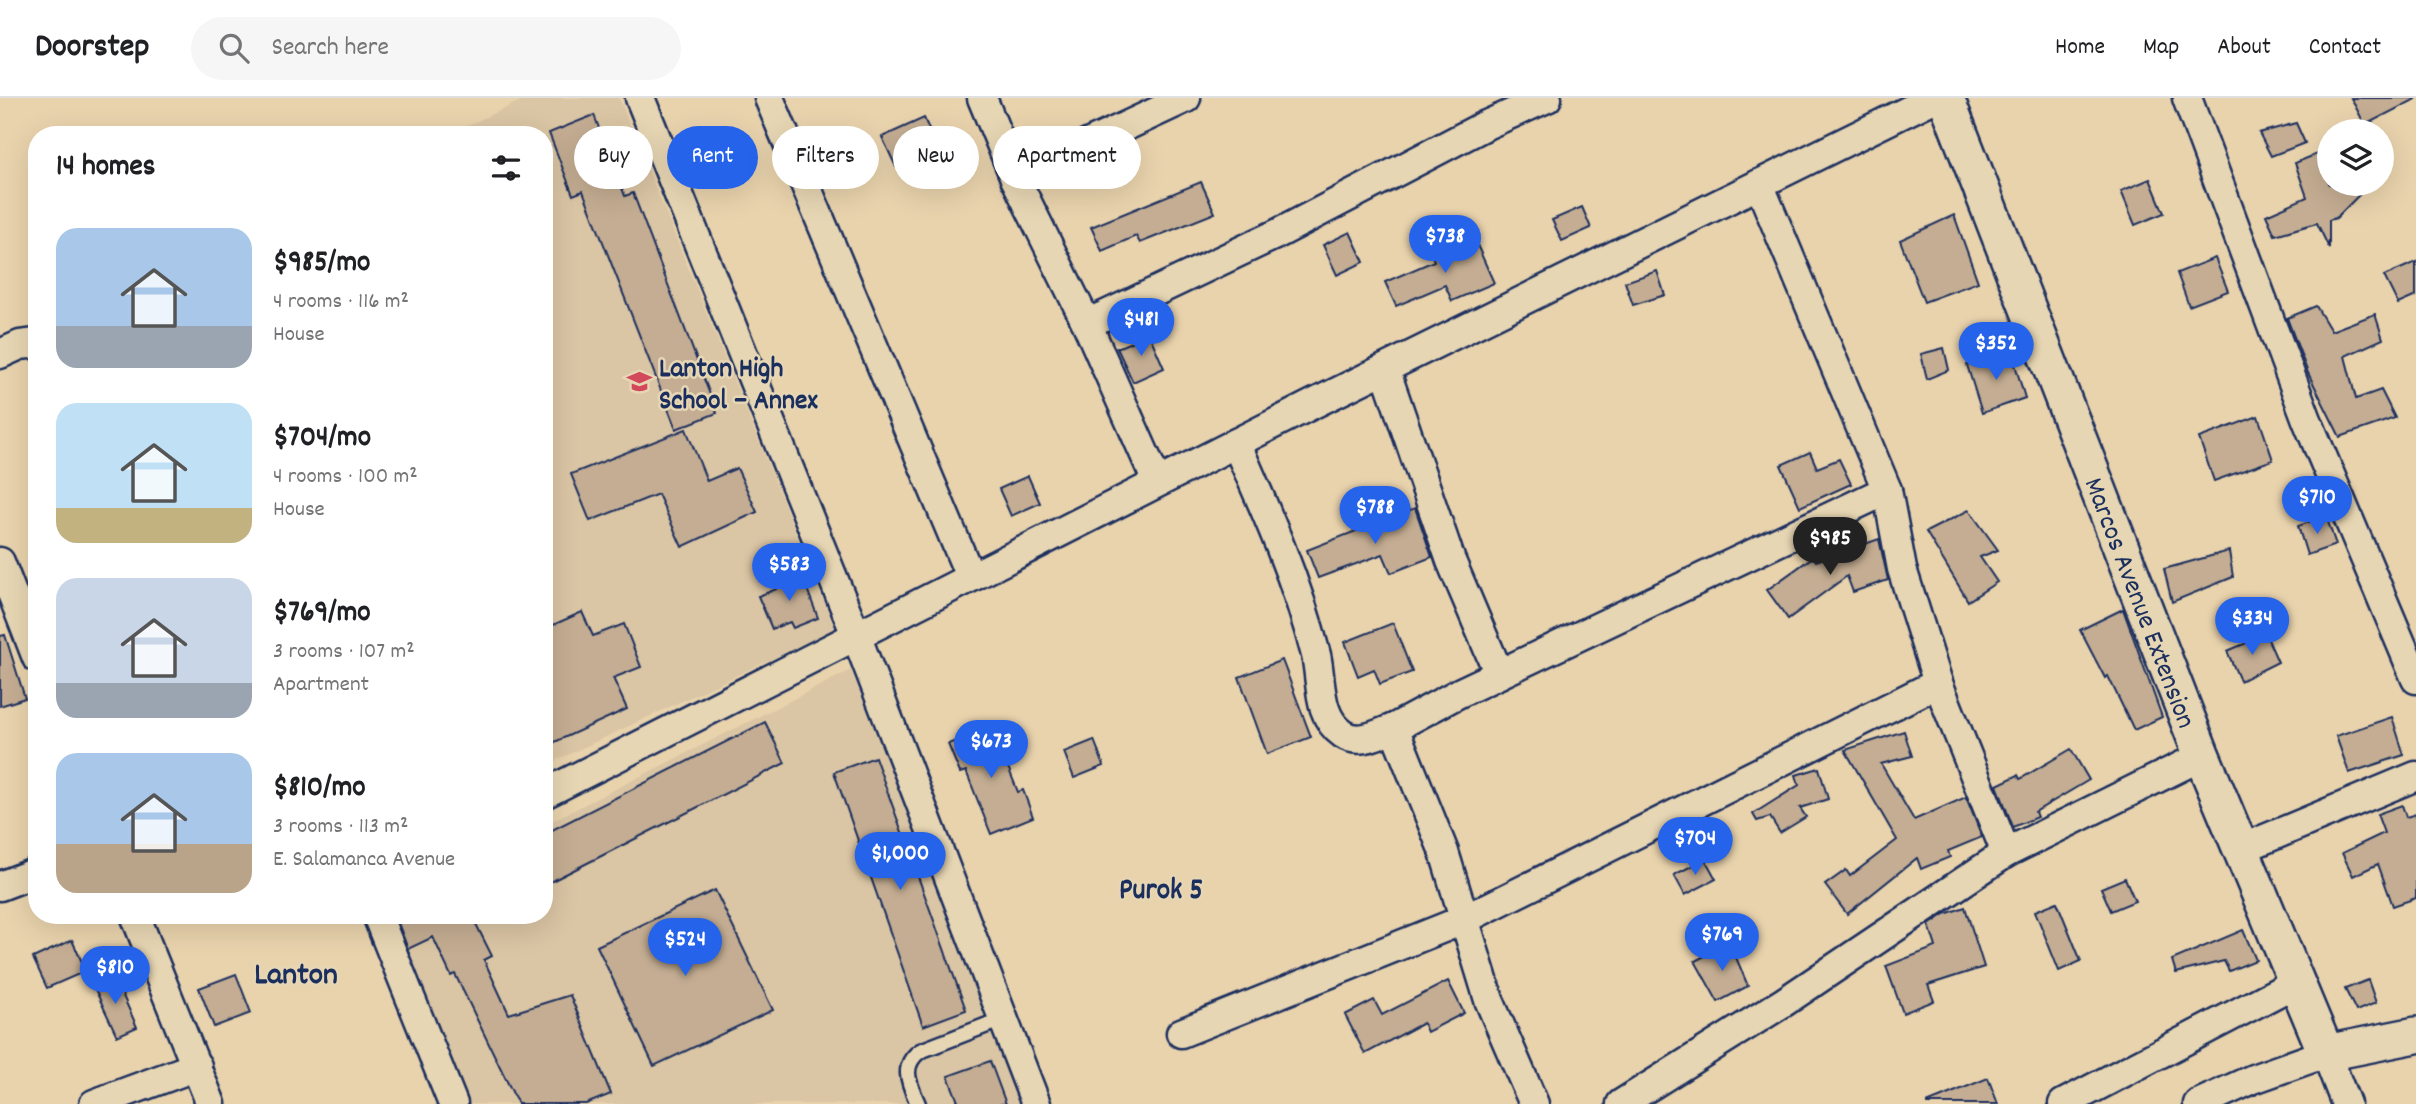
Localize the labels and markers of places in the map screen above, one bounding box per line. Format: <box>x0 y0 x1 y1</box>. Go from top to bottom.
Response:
pin: $738 <box>1404 216 1486 275</box>
pin: $481 <box>1100 299 1182 358</box>
pin: $352 <box>1955 322 2037 382</box>
place label: Lanton High School – Annex <box>659 351 818 423</box>
school or university icon: Lanton High School – Annex <box>625 368 653 396</box>
pin: $710 <box>2276 476 2358 536</box>
pin: $788 <box>1334 486 1416 546</box>
pin: $985 <box>1789 518 1871 577</box>
pin: $583 <box>748 544 830 603</box>
pin: $334 <box>2211 598 2293 657</box>
pin: $673 <box>950 720 1032 780</box>
pin: $704 <box>1654 818 1736 877</box>
pin: $1,000 <box>843 832 957 892</box>
pin: $769 <box>1681 914 1763 973</box>
pin: $524 <box>644 918 726 978</box>
pin: $810 <box>74 946 156 1006</box>

